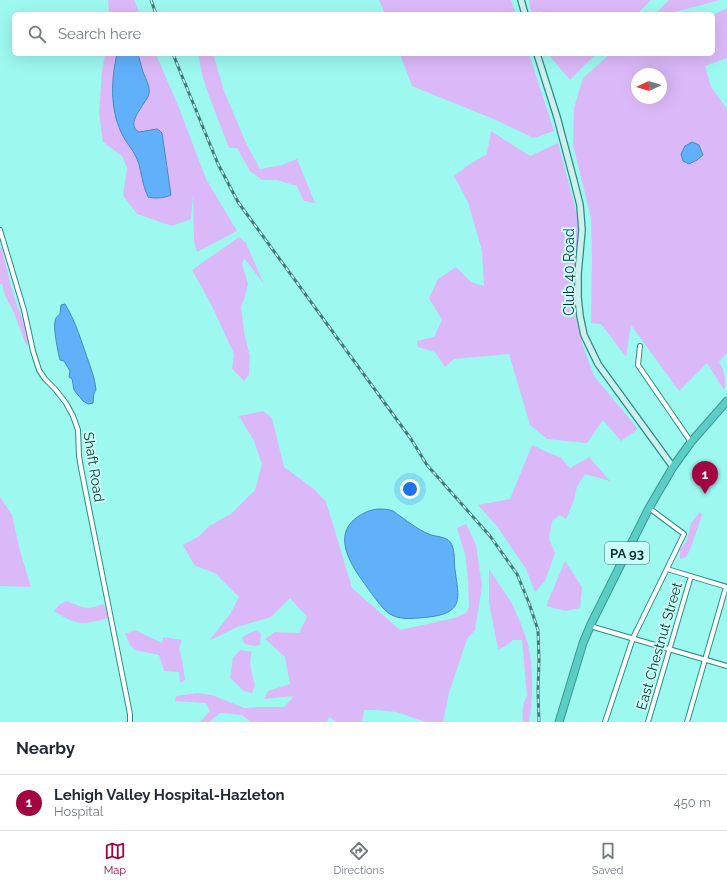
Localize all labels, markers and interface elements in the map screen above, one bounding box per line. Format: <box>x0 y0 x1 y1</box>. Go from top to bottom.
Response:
search box <box>12 12 715 56</box>
icon: search <box>26 23 48 45</box>
text: Search here <box>58 25 141 43</box>
north arrow <box>631 68 667 104</box>
street label: Club 40 Road <box>561 228 577 316</box>
street label: Shaft Road <box>81 431 107 503</box>
pin: 1 <box>692 461 718 494</box>
your location <box>400 479 420 499</box>
road number: PA 93 <box>605 542 649 564</box>
street label: East Chestnut Street <box>633 580 685 712</box>
text: Nearby <box>16 738 75 758</box>
text: Lehigh Valley Hospital-Hazleton <box>54 786 285 804</box>
text: 1 <box>26 795 32 810</box>
text: 450 m <box>674 795 711 810</box>
text: Hospital <box>54 804 103 819</box>
tab: Map <box>104 840 126 877</box>
tab: Directions <box>334 840 384 877</box>
tab: Saved <box>592 840 623 877</box>

